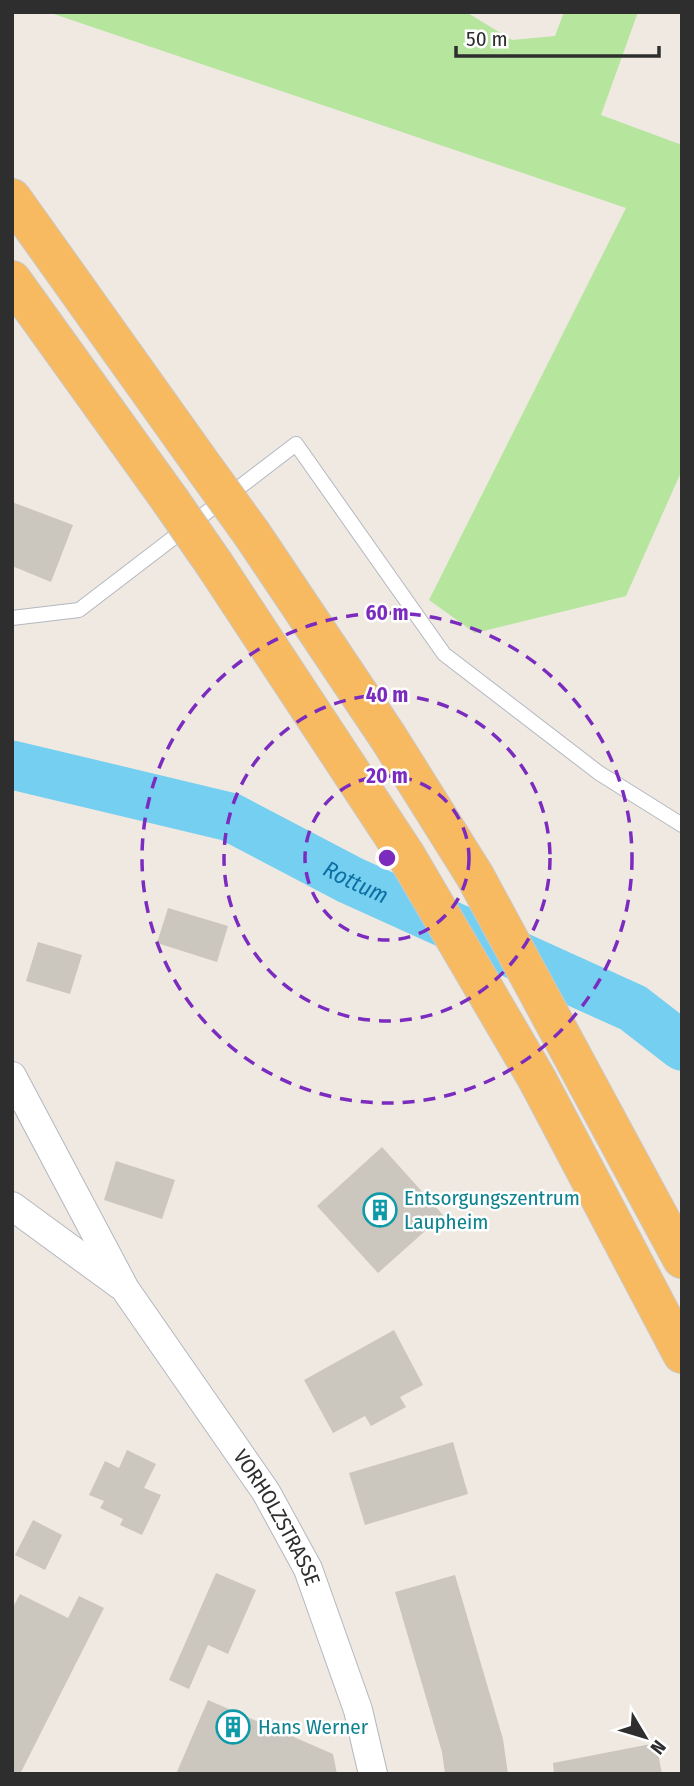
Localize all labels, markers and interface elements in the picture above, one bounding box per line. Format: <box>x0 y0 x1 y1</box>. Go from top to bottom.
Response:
scale bar <box>456 14 659 58</box>
text: 50 m <box>466 26 508 52</box>
text: 60 m <box>366 600 408 626</box>
text: 40 m <box>366 682 408 708</box>
text: 20 m <box>365 763 408 789</box>
centre of rings <box>375 846 399 870</box>
water label: Rottum <box>319 855 393 910</box>
place label: Entsorgungszentrum Laupheim <box>404 1185 580 1235</box>
building icon: Entsorgungszentrum Laupheim <box>361 1191 399 1229</box>
street label: VORHOLZSTRASSE <box>228 1445 326 1589</box>
north arrow <box>610 1702 680 1772</box>
building icon: Hans Werner <box>214 1708 252 1746</box>
place label: Hans Werner <box>258 1714 369 1740</box>
text: N <box>645 1736 671 1759</box>

